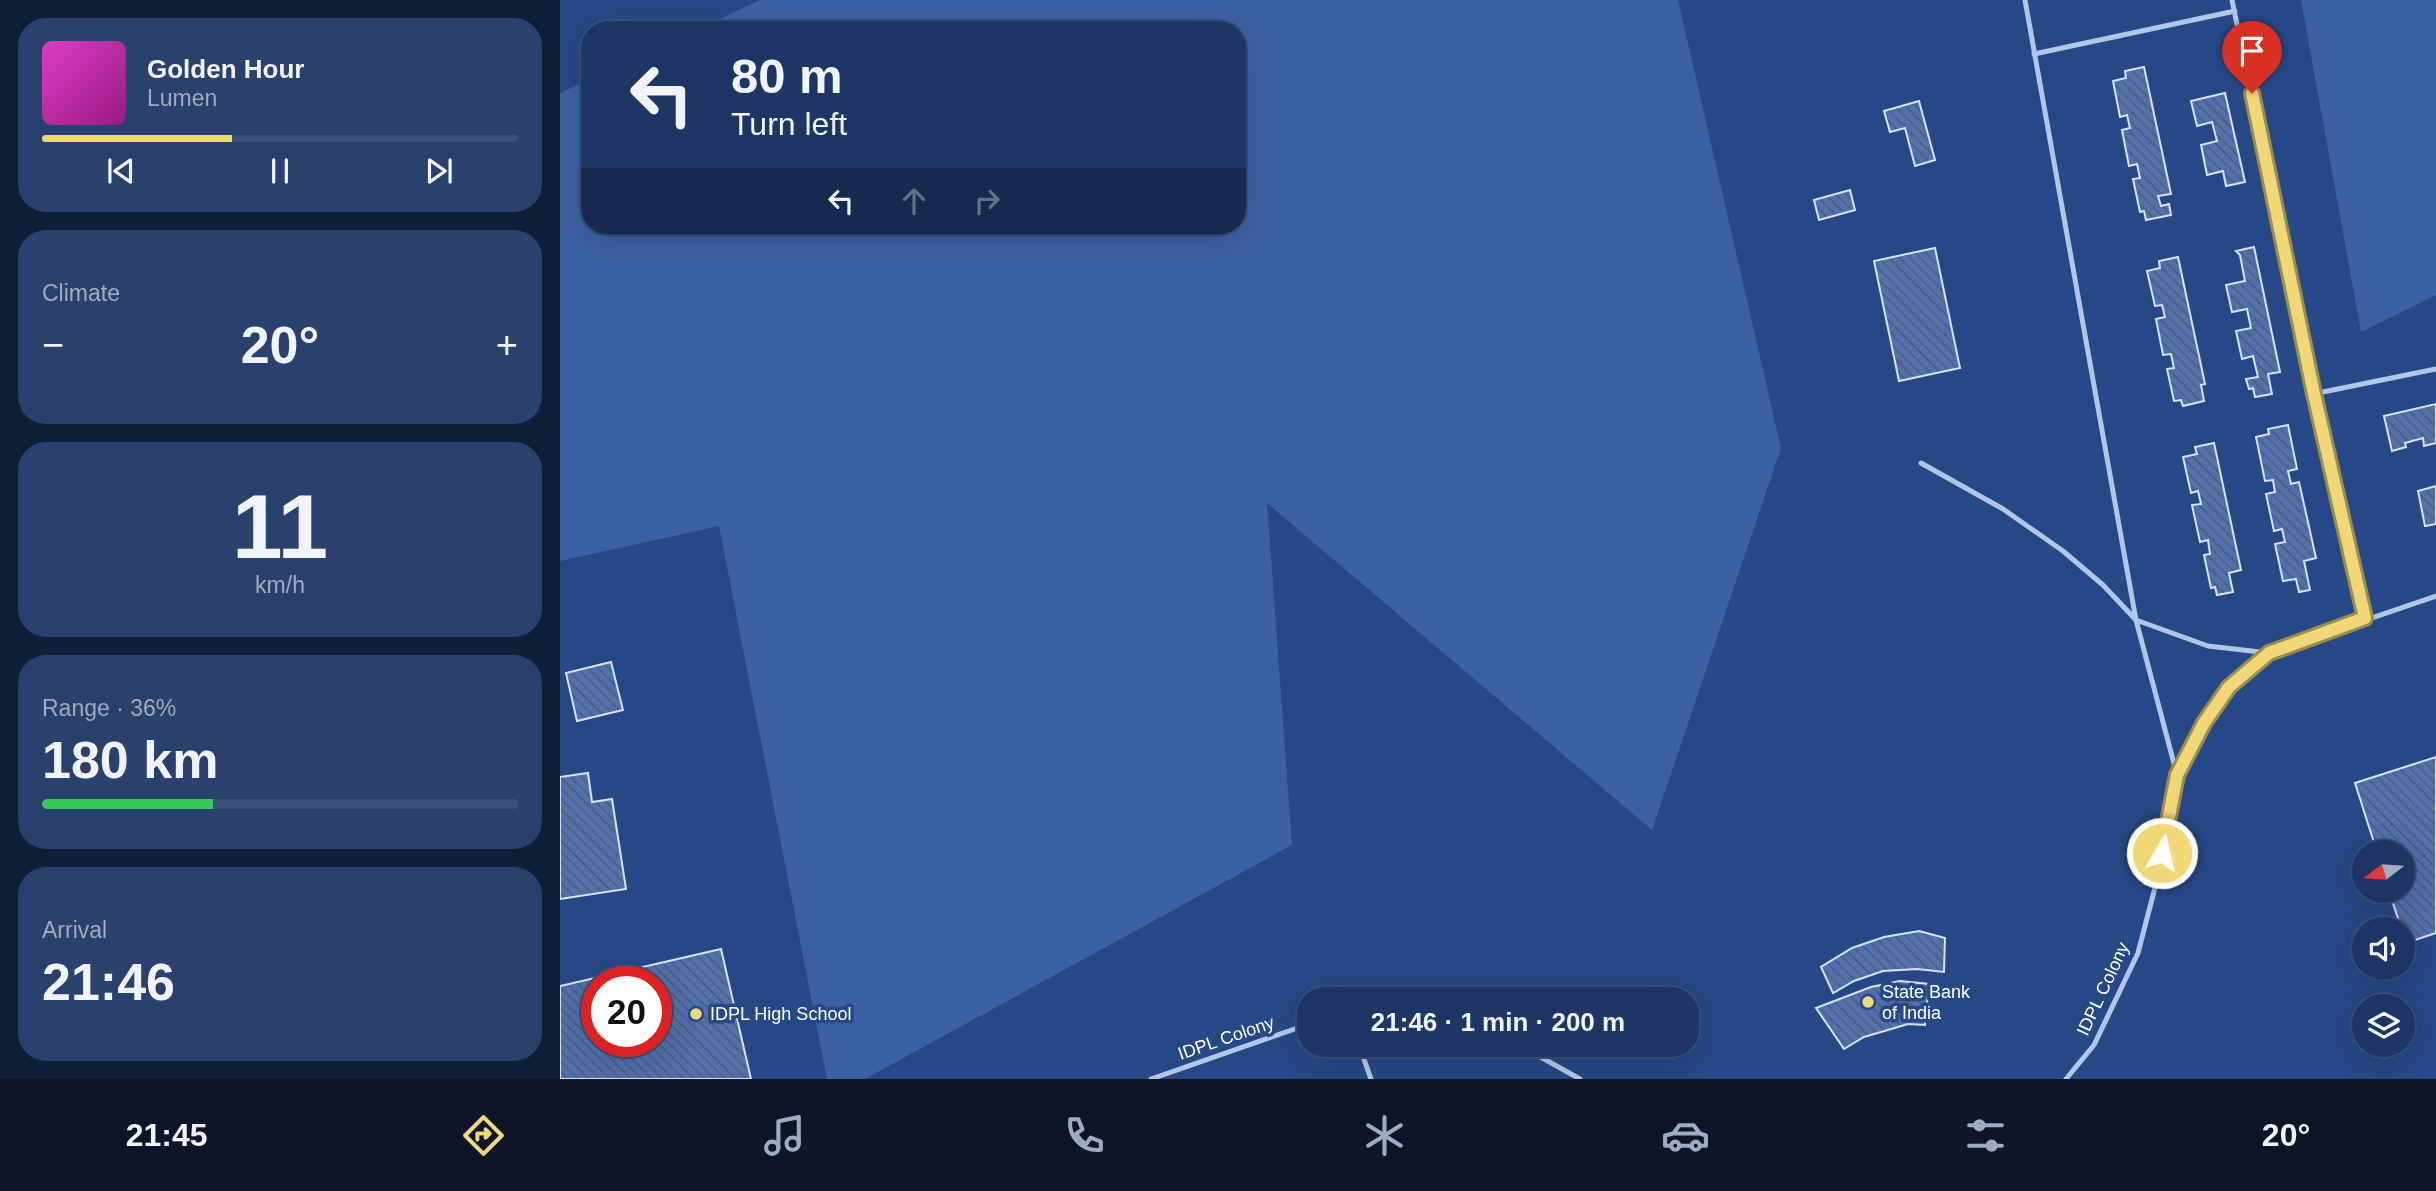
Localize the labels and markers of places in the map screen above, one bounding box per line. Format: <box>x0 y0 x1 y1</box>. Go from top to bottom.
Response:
pin <box>2222 21 2282 93</box>
place label: State Bank of India <box>1882 982 1971 1023</box>
marker: State Bank of India <box>1860 994 1876 1010</box>
place label: IDPL High School <box>710 1004 851 1024</box>
marker: IDPL High School <box>688 1006 704 1022</box>

